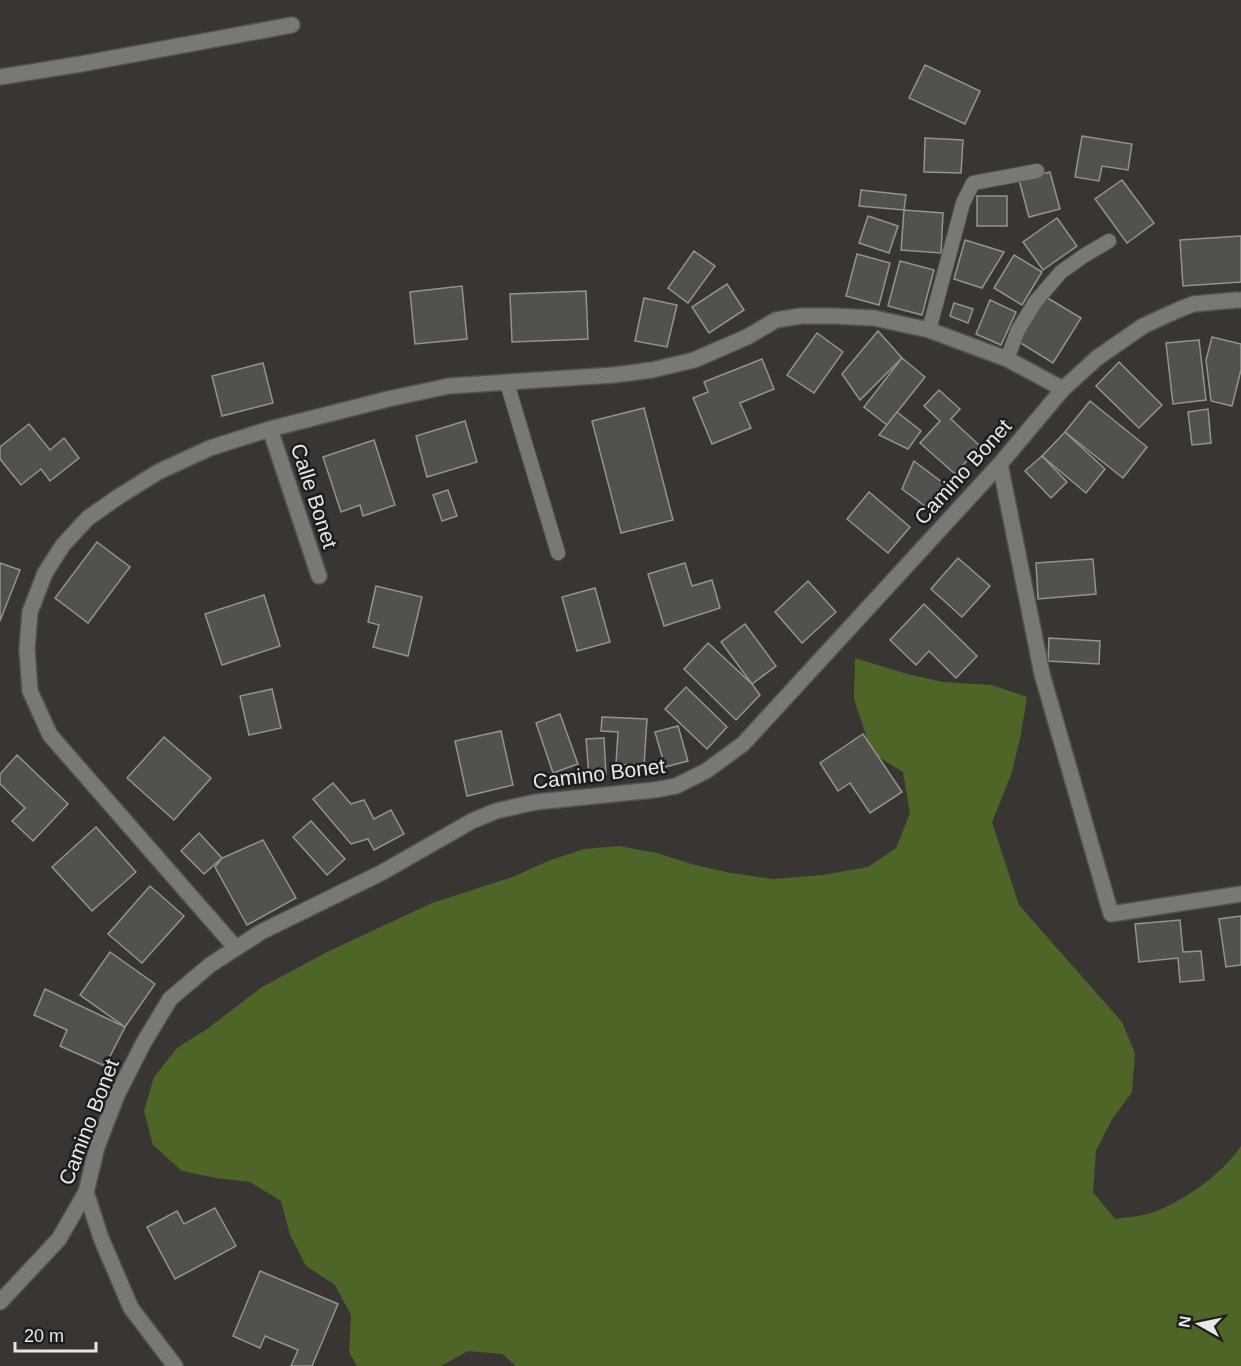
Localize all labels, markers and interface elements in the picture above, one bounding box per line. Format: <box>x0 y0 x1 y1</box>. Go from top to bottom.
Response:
street label: Camino Bonet <box>910 414 1016 529</box>
street label: Calle Bonet <box>287 441 342 551</box>
street label: Camino Bonet <box>531 754 667 793</box>
street label: Camino Bonet <box>54 1055 123 1188</box>
north arrow <box>1169 1294 1229 1354</box>
scale bar <box>15 1315 96 1353</box>
text: N <box>1175 1315 1194 1329</box>
text: 20 m <box>24 1326 64 1346</box>

